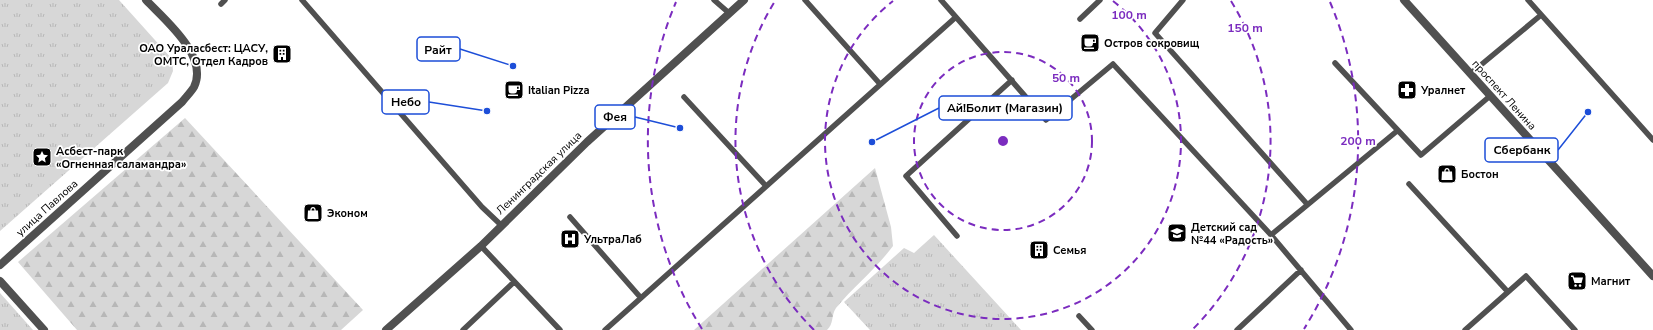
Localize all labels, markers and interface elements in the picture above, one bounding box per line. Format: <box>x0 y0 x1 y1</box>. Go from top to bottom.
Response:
text: 100 m <box>1111 7 1147 23</box>
text: 150 m <box>1227 20 1263 36</box>
cafe icon: Остров сокровищ <box>1079 32 1101 54</box>
place label: Остров сокровищ <box>1104 36 1200 51</box>
callout: Райт <box>417 37 460 61</box>
place label: ОАО Ураласбест: ЦАСУ, ОМТС, Отдел Кадров <box>139 41 268 69</box>
text: Райт <box>424 42 452 58</box>
building icon: ОАО Ураласбест: ЦАСУ, ОМТС, Отдел Кадров <box>271 43 293 65</box>
street label: проспект Ленина <box>1468 57 1540 133</box>
text: 50 m <box>1052 70 1080 86</box>
cafe icon: Italian Pizza <box>503 79 525 101</box>
pharmacy icon: Уралнет <box>1396 79 1418 101</box>
place label: Italian Pizza <box>528 83 589 98</box>
place label: Уралнет <box>1420 83 1466 98</box>
callout: Небо <box>382 90 429 114</box>
text: Небо <box>391 94 421 110</box>
callout: Ай!Болит (Магазин) <box>939 96 1072 120</box>
text: Ай!Болит (Магазин) <box>947 100 1063 116</box>
callout: Фея <box>595 105 635 129</box>
text: Фея <box>603 109 627 125</box>
street label: Ленинградская улица <box>493 128 585 218</box>
text: 200 m <box>1340 133 1376 149</box>
centre of rings <box>996 134 1010 148</box>
callout: Сбербанк <box>1485 138 1558 162</box>
text: Сбербанк <box>1493 142 1551 158</box>
place label: Асбест-парк «Огненная саламандра» <box>56 144 186 172</box>
place icon: Асбест-парк «Огненная саламандра» <box>31 146 53 168</box>
shop icon: Бостон <box>1436 163 1458 185</box>
place label: Бостон <box>1461 167 1499 182</box>
street label: улица Павлова <box>13 176 81 240</box>
shop icon: Эконом <box>302 202 324 224</box>
place label: Эконом <box>327 206 368 221</box>
place label: Детский сад №44 «Радость» <box>1191 220 1273 248</box>
school or university icon: Детский сад №44 «Радость» <box>1166 222 1188 244</box>
hospital icon: УльтраЛаб <box>559 228 581 250</box>
place label: УльтраЛаб <box>583 232 642 247</box>
building icon: Семья <box>1028 239 1050 261</box>
place label: Семья <box>1053 243 1086 258</box>
supermarket icon: Магнит <box>1566 270 1588 292</box>
place label: Магнит <box>1591 274 1631 289</box>

